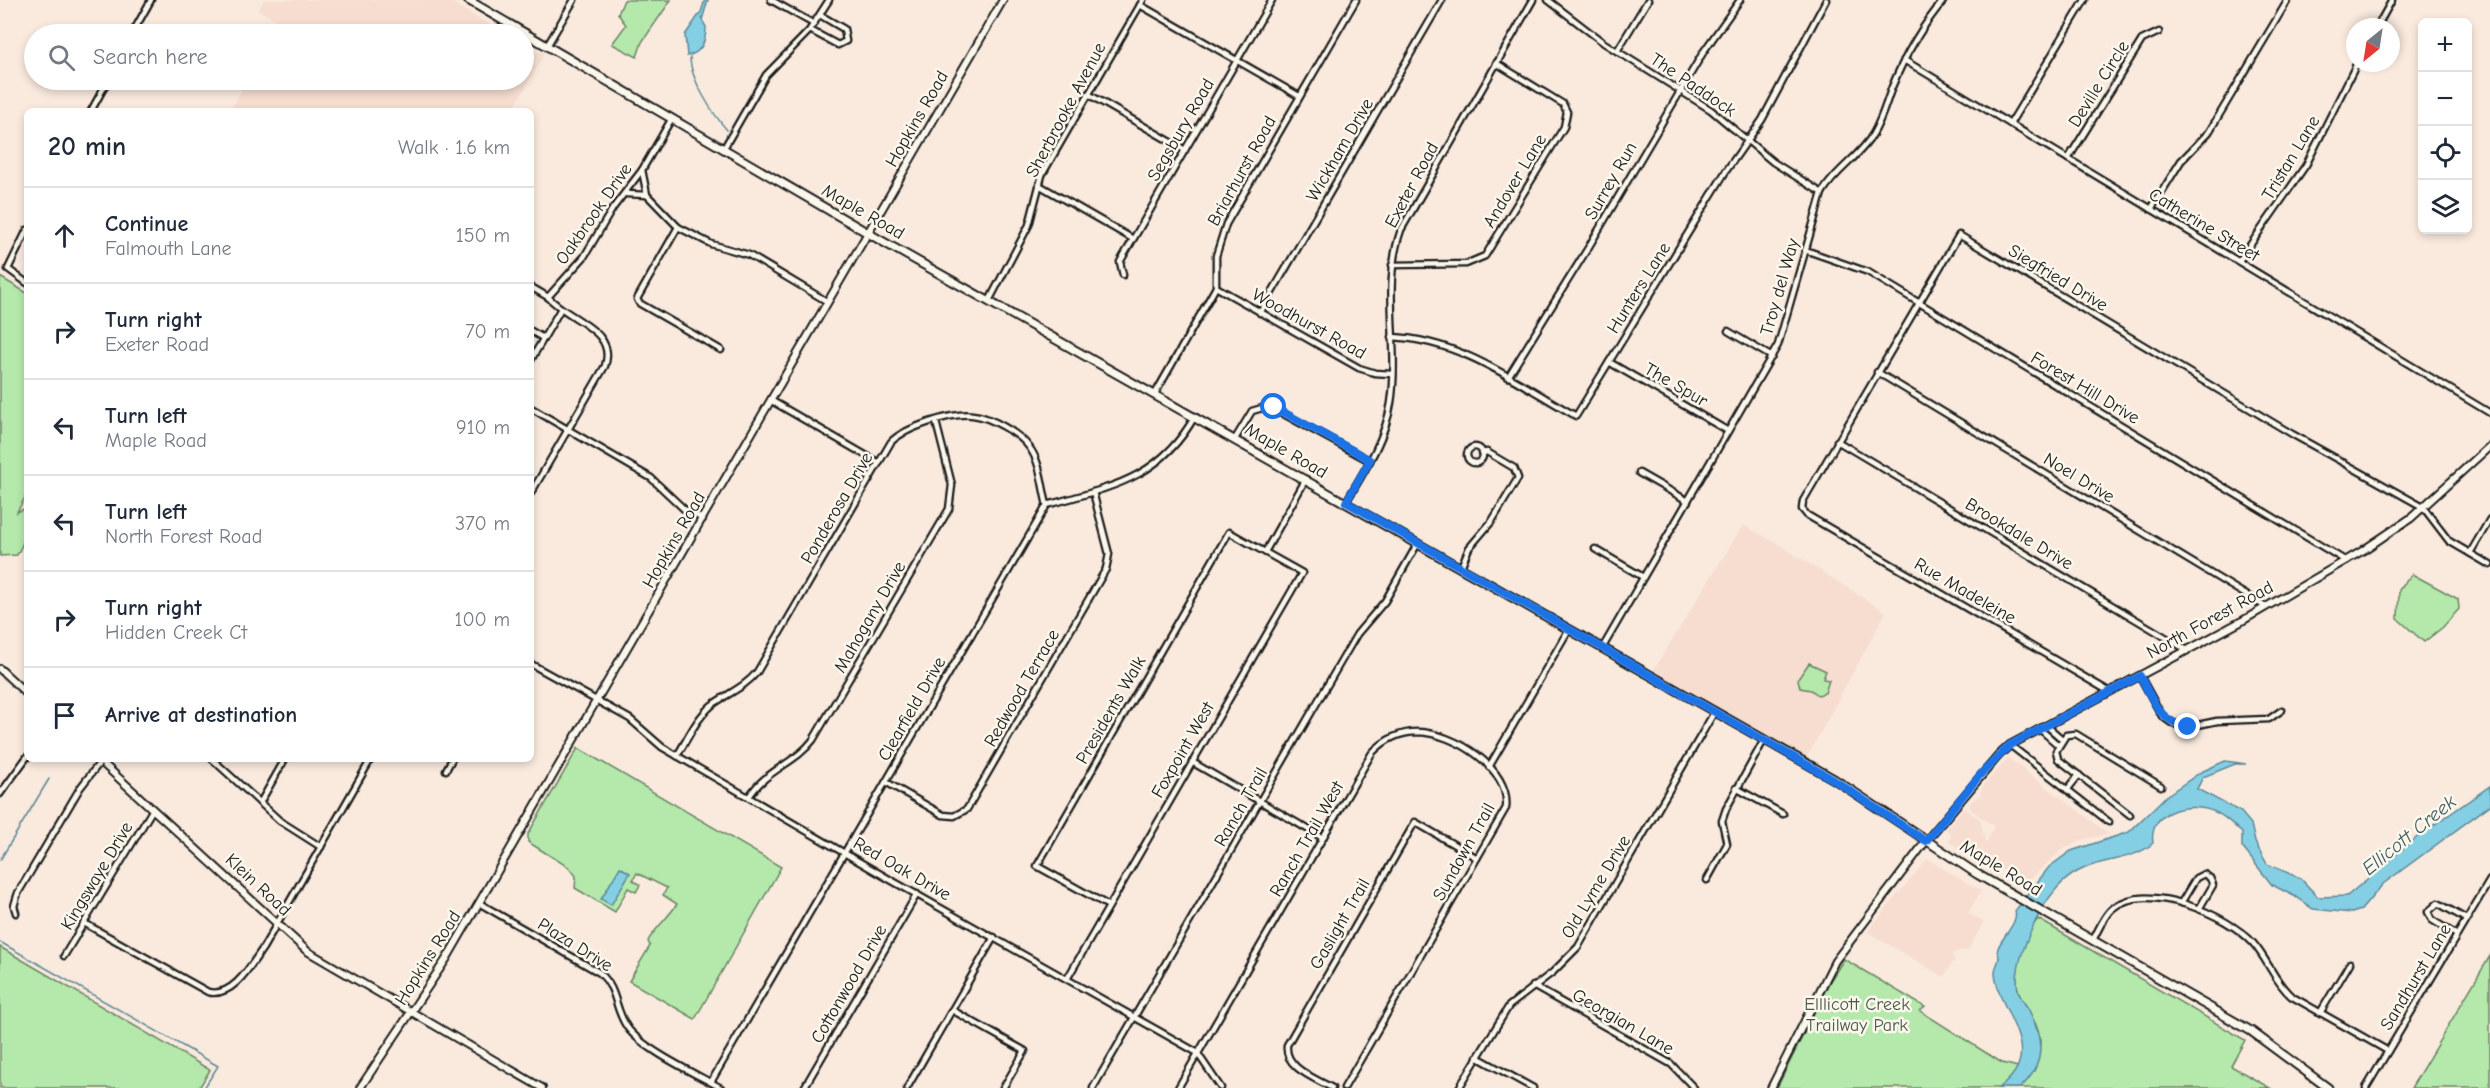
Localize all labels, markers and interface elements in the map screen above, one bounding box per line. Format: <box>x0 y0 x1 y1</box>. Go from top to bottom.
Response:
north arrow <box>2346 18 2400 72</box>
map controls <box>2418 18 2472 234</box>
button: + <box>2418 18 2472 72</box>
search box <box>24 24 534 90</box>
street label: Deville Circle <box>2064 37 2134 131</box>
street label: Sherbrooke Avenue <box>1022 39 1110 181</box>
icon: search <box>45 41 78 74</box>
text: Search here <box>93 44 208 70</box>
street label: The Paddock <box>1646 49 1740 121</box>
street label: Hopkins Road <box>881 67 953 171</box>
button: − <box>2418 72 2472 126</box>
street label: Segsbury Road <box>1143 75 1219 185</box>
street label: Wickham Drive <box>1302 95 1378 205</box>
street label: Briarhurst Road <box>1203 112 1281 230</box>
street label: Tristan Lane <box>2258 112 2324 204</box>
button: locate <box>2418 126 2472 180</box>
street label: Andover Lane <box>1479 130 1551 232</box>
text: 20 min <box>48 132 126 162</box>
text: Walk · 1.6 km <box>398 136 510 159</box>
street label: Surrey Run <box>1580 138 1642 224</box>
street label: Exeter Road <box>1381 139 1443 231</box>
street label: Oakbrook Drive <box>551 159 637 269</box>
street label: Maple Road <box>818 180 908 244</box>
button: layers <box>2418 180 2472 234</box>
street label: Catherine Street <box>2145 184 2264 267</box>
text: Continue <box>105 211 188 237</box>
icon: ahead <box>48 219 81 252</box>
text: 150 m <box>456 224 510 247</box>
street label: Troy del Way <box>1756 235 1804 338</box>
text: Falmouth Lane <box>105 237 232 260</box>
street label: Hunters Lane <box>1603 239 1675 337</box>
street label: Siegfried Drive <box>2005 240 2111 316</box>
street label: Woodhurst Road <box>1248 284 1370 364</box>
text: Turn right <box>105 307 202 333</box>
icon: right <box>48 315 81 348</box>
text: 70 m <box>465 320 510 343</box>
text: Exeter Road <box>105 333 209 356</box>
street label: Forest Hill Drive <box>2027 347 2143 429</box>
street label: The Spur <box>1640 358 1712 412</box>
route start <box>1260 393 1286 419</box>
text: Turn left <box>105 403 187 429</box>
icon: left <box>48 411 81 444</box>
text: 910 m <box>456 416 510 439</box>
street label: Maple Road <box>1241 419 1331 483</box>
text: Maple Road <box>105 429 207 452</box>
street label: Ponderosa Drive <box>797 449 877 567</box>
street label: Noel Drive <box>2040 449 2118 507</box>
street label: Hopkins Road <box>638 488 710 592</box>
street label: Brookdale Drive <box>1961 494 2077 574</box>
text: Turn left <box>105 499 187 525</box>
icon: left <box>48 507 81 540</box>
text: 370 m <box>455 512 510 535</box>
text: North Forest Road <box>105 525 262 548</box>
street label: Rue Madeleine <box>1910 553 2020 629</box>
street label: Mahogany Drive <box>830 558 910 676</box>
street label: North Forest Road <box>2143 577 2277 663</box>
text: Turn right <box>105 595 202 621</box>
icon: right <box>48 603 81 636</box>
text: 100 m <box>455 608 510 631</box>
text: Hidden Creek Ct <box>105 621 247 644</box>
street label: Redwood Terrace <box>980 626 1064 750</box>
street label: Presidents Walk <box>1072 652 1150 768</box>
street label: Clearfield Drive <box>874 653 950 765</box>
street label: Foxpoint West <box>1147 698 1219 802</box>
icon: arrive <box>48 699 81 732</box>
text: Arrive at destination <box>105 702 297 728</box>
route end <box>2174 713 2200 739</box>
street label: Ranch Trail <box>1210 764 1272 850</box>
street label: Ranch Trail West <box>1265 777 1349 900</box>
water label: Ellicott Creek <box>2357 790 2461 880</box>
street label: Sundown Trail <box>1429 800 1499 904</box>
street label: Kingswaye Drive <box>56 818 138 934</box>
street label: Old Lyme Drive <box>1557 832 1635 942</box>
street label: Red Oak Drive <box>849 833 955 905</box>
street label: Maple Road <box>1956 835 2046 901</box>
street label: Klein Road <box>221 849 295 921</box>
street label: Gaslight Trail <box>1306 875 1374 973</box>
street label: Hopkins Road <box>391 907 465 1009</box>
street label: Plaza Drive <box>533 914 617 976</box>
street label: Sandhurst Lane <box>2376 920 2456 1034</box>
street label: Cottonwood Drive <box>807 921 891 1047</box>
street label: Georgian Lane <box>1568 984 1678 1060</box>
park label: Elllicott Creek Trailway Park <box>1804 994 1910 1036</box>

